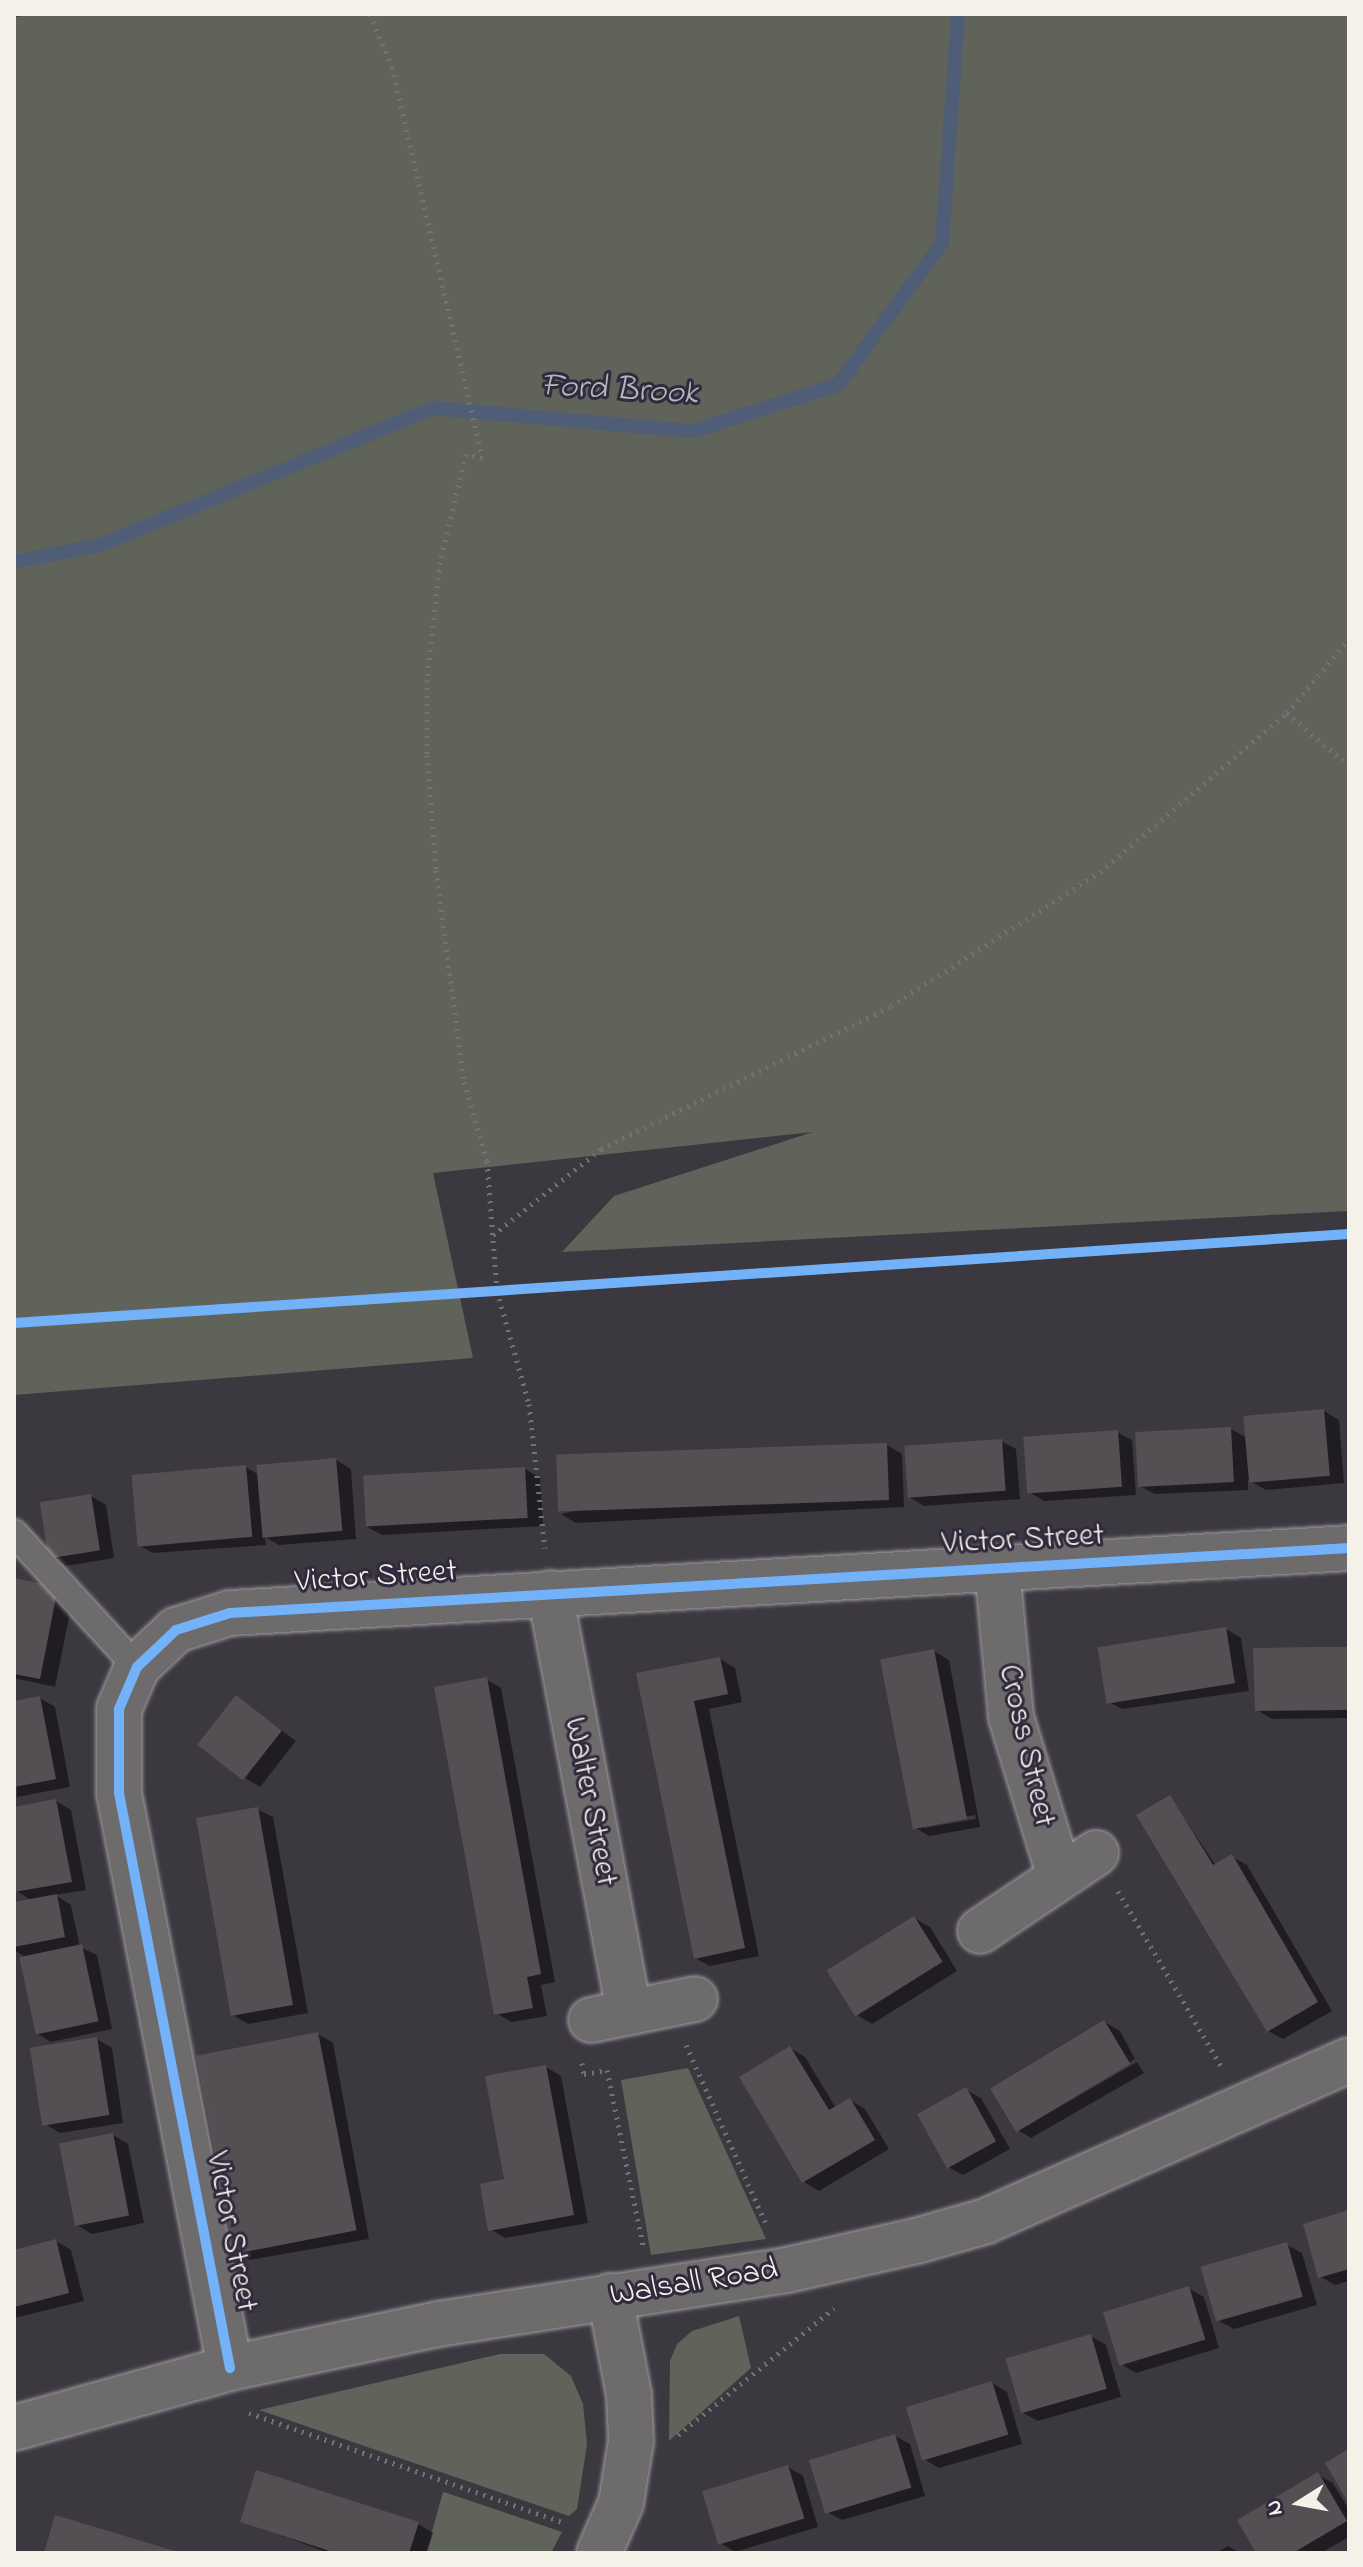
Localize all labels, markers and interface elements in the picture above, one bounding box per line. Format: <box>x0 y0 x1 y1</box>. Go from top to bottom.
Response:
water label: Ford Brook <box>539 367 699 415</box>
street label: Victor Street <box>941 1518 1105 1564</box>
street label: Victor Street <box>294 1553 458 1603</box>
street label: Cross Street <box>988 1661 1062 1831</box>
street label: Walter Street <box>554 1714 624 1890</box>
street label: Victor Street <box>196 2149 264 2315</box>
street label: Walsall Road <box>607 2252 781 2316</box>
north arrow <box>1259 2463 1339 2543</box>
text: N <box>1258 2497 1293 2518</box>

